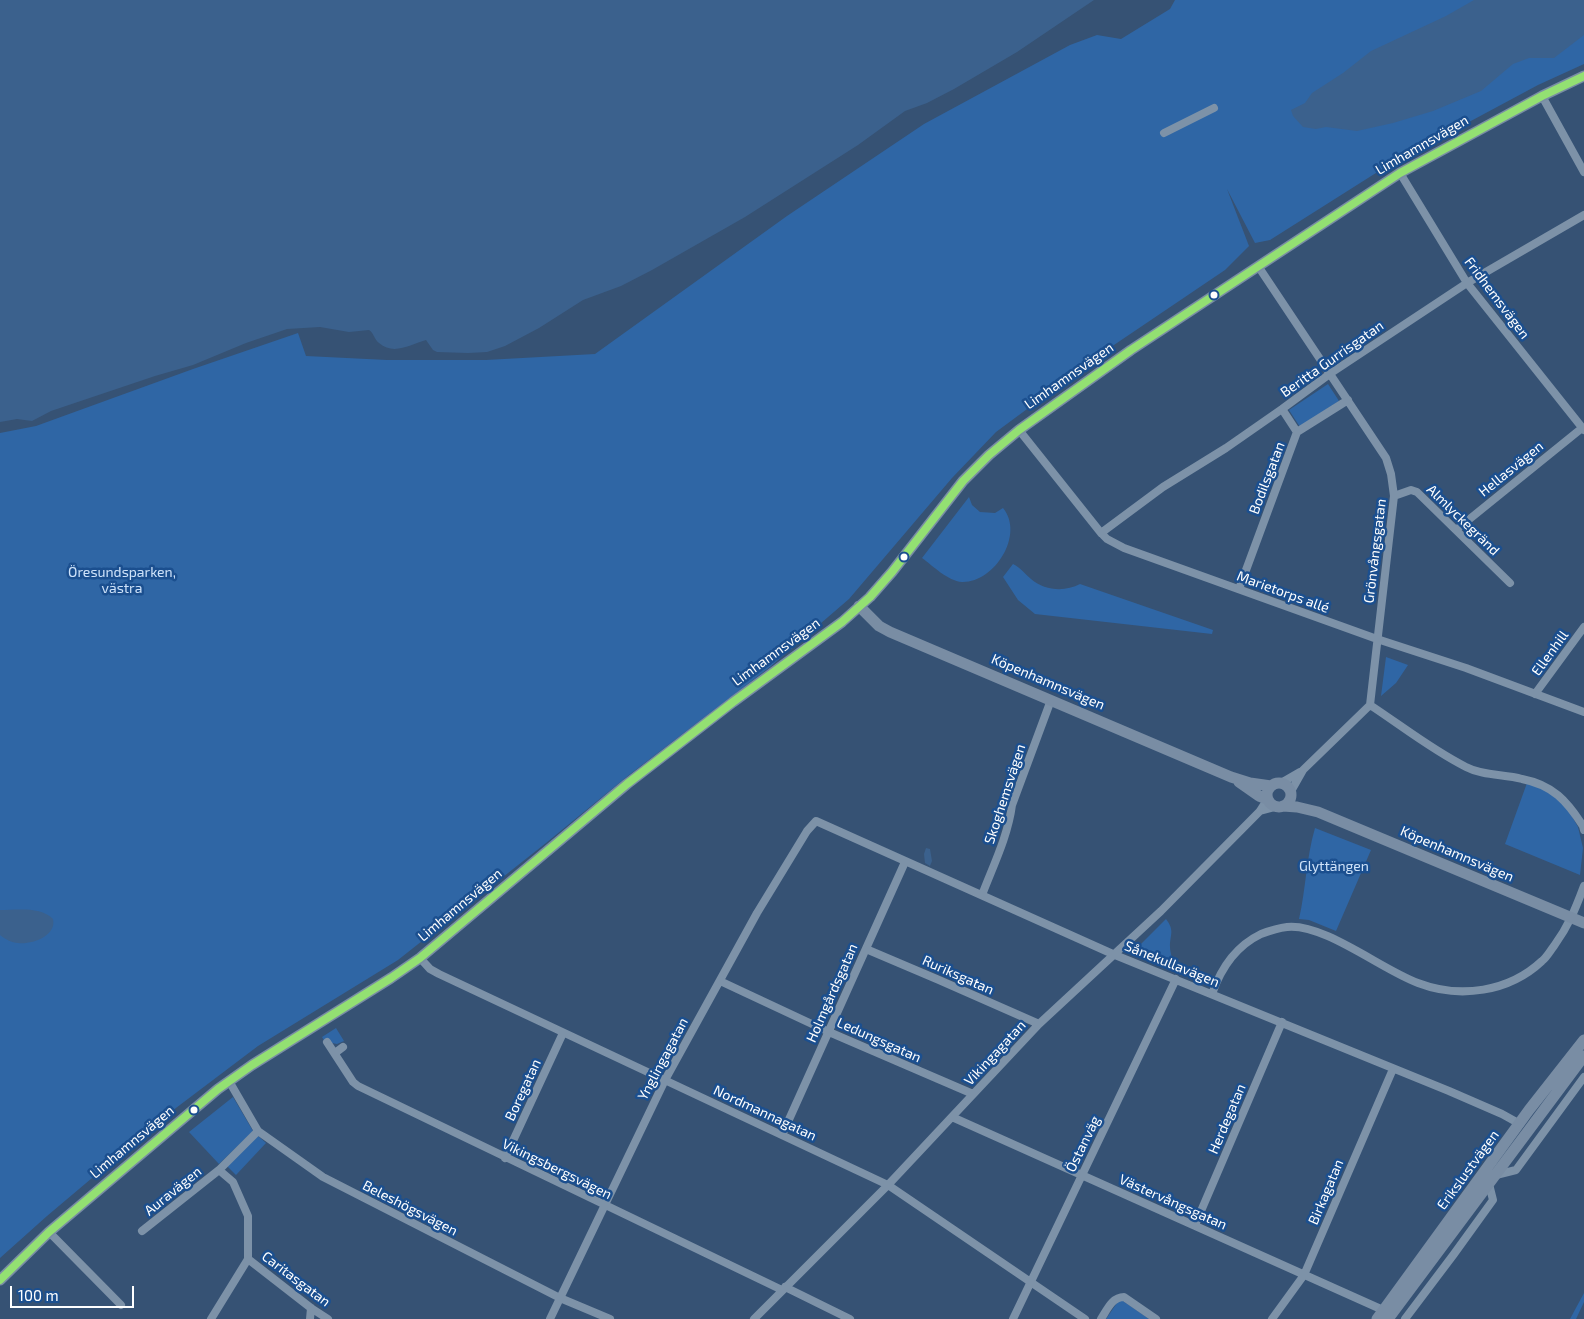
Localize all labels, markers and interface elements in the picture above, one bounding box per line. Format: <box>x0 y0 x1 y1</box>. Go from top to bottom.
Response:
street label: Limhamnsvägen <box>1372 112 1472 178</box>
street label: Fridhemsvägen <box>1461 254 1533 342</box>
unlabelled marker <box>1209 290 1219 300</box>
street label: Beritta Gurrisgatan <box>1277 317 1387 401</box>
street label: Limhamnsvägen <box>1021 339 1117 413</box>
street label: Hellasvägen <box>1475 438 1547 500</box>
street label: Bodilsgatan <box>1246 440 1288 516</box>
street label: Almlyckegränd <box>1423 481 1503 559</box>
street label: Grönvångsgatan <box>1360 498 1390 604</box>
unlabelled marker <box>899 552 909 562</box>
park label: Öresundsparken, västra <box>68 564 176 596</box>
street label: Marietorps allé <box>1234 567 1332 617</box>
street label: Limhamnsvägen <box>729 614 823 690</box>
street label: Ellenhill <box>1528 627 1572 679</box>
street label: Köpenhamnsvägen <box>989 651 1107 713</box>
street label: Skoghemsvägen <box>981 742 1029 846</box>
street label: Köpenhamnsvägen <box>1398 823 1516 885</box>
park label: Glyttängen <box>1299 858 1369 874</box>
street label: Limhamnsvägen <box>415 865 505 945</box>
street label: Sånekullavägen <box>1122 937 1222 991</box>
street label: Holmgårdsgatan <box>803 941 861 1045</box>
street label: Ruriksgatan <box>920 952 996 998</box>
street label: Ledungsgatan <box>834 1014 924 1066</box>
street label: Ynglingagatan <box>634 1015 692 1103</box>
street label: Vikingagatan <box>961 1017 1029 1089</box>
street label: Boregatan <box>501 1056 545 1124</box>
street label: Herdegatan <box>1205 1081 1249 1157</box>
street label: Nordmannagatan <box>711 1082 819 1144</box>
street label: Limhamnsvägen <box>87 1102 177 1182</box>
unlabelled marker <box>189 1105 199 1115</box>
street label: Östanväg <box>1062 1113 1104 1175</box>
street label: Erikslustvägen <box>1434 1127 1502 1213</box>
street label: Vikingsbergsvägen <box>499 1135 615 1203</box>
street label: Birkagatan <box>1305 1157 1347 1227</box>
street label: Auravägen <box>141 1163 205 1219</box>
street label: Västervångsgatan <box>1117 1171 1229 1233</box>
street label: Beleshögsvägen <box>360 1177 460 1239</box>
street label: Caritasgatan <box>258 1248 334 1310</box>
scale bar <box>12 1276 136 1308</box>
text: 100 m <box>18 1286 59 1304</box>

